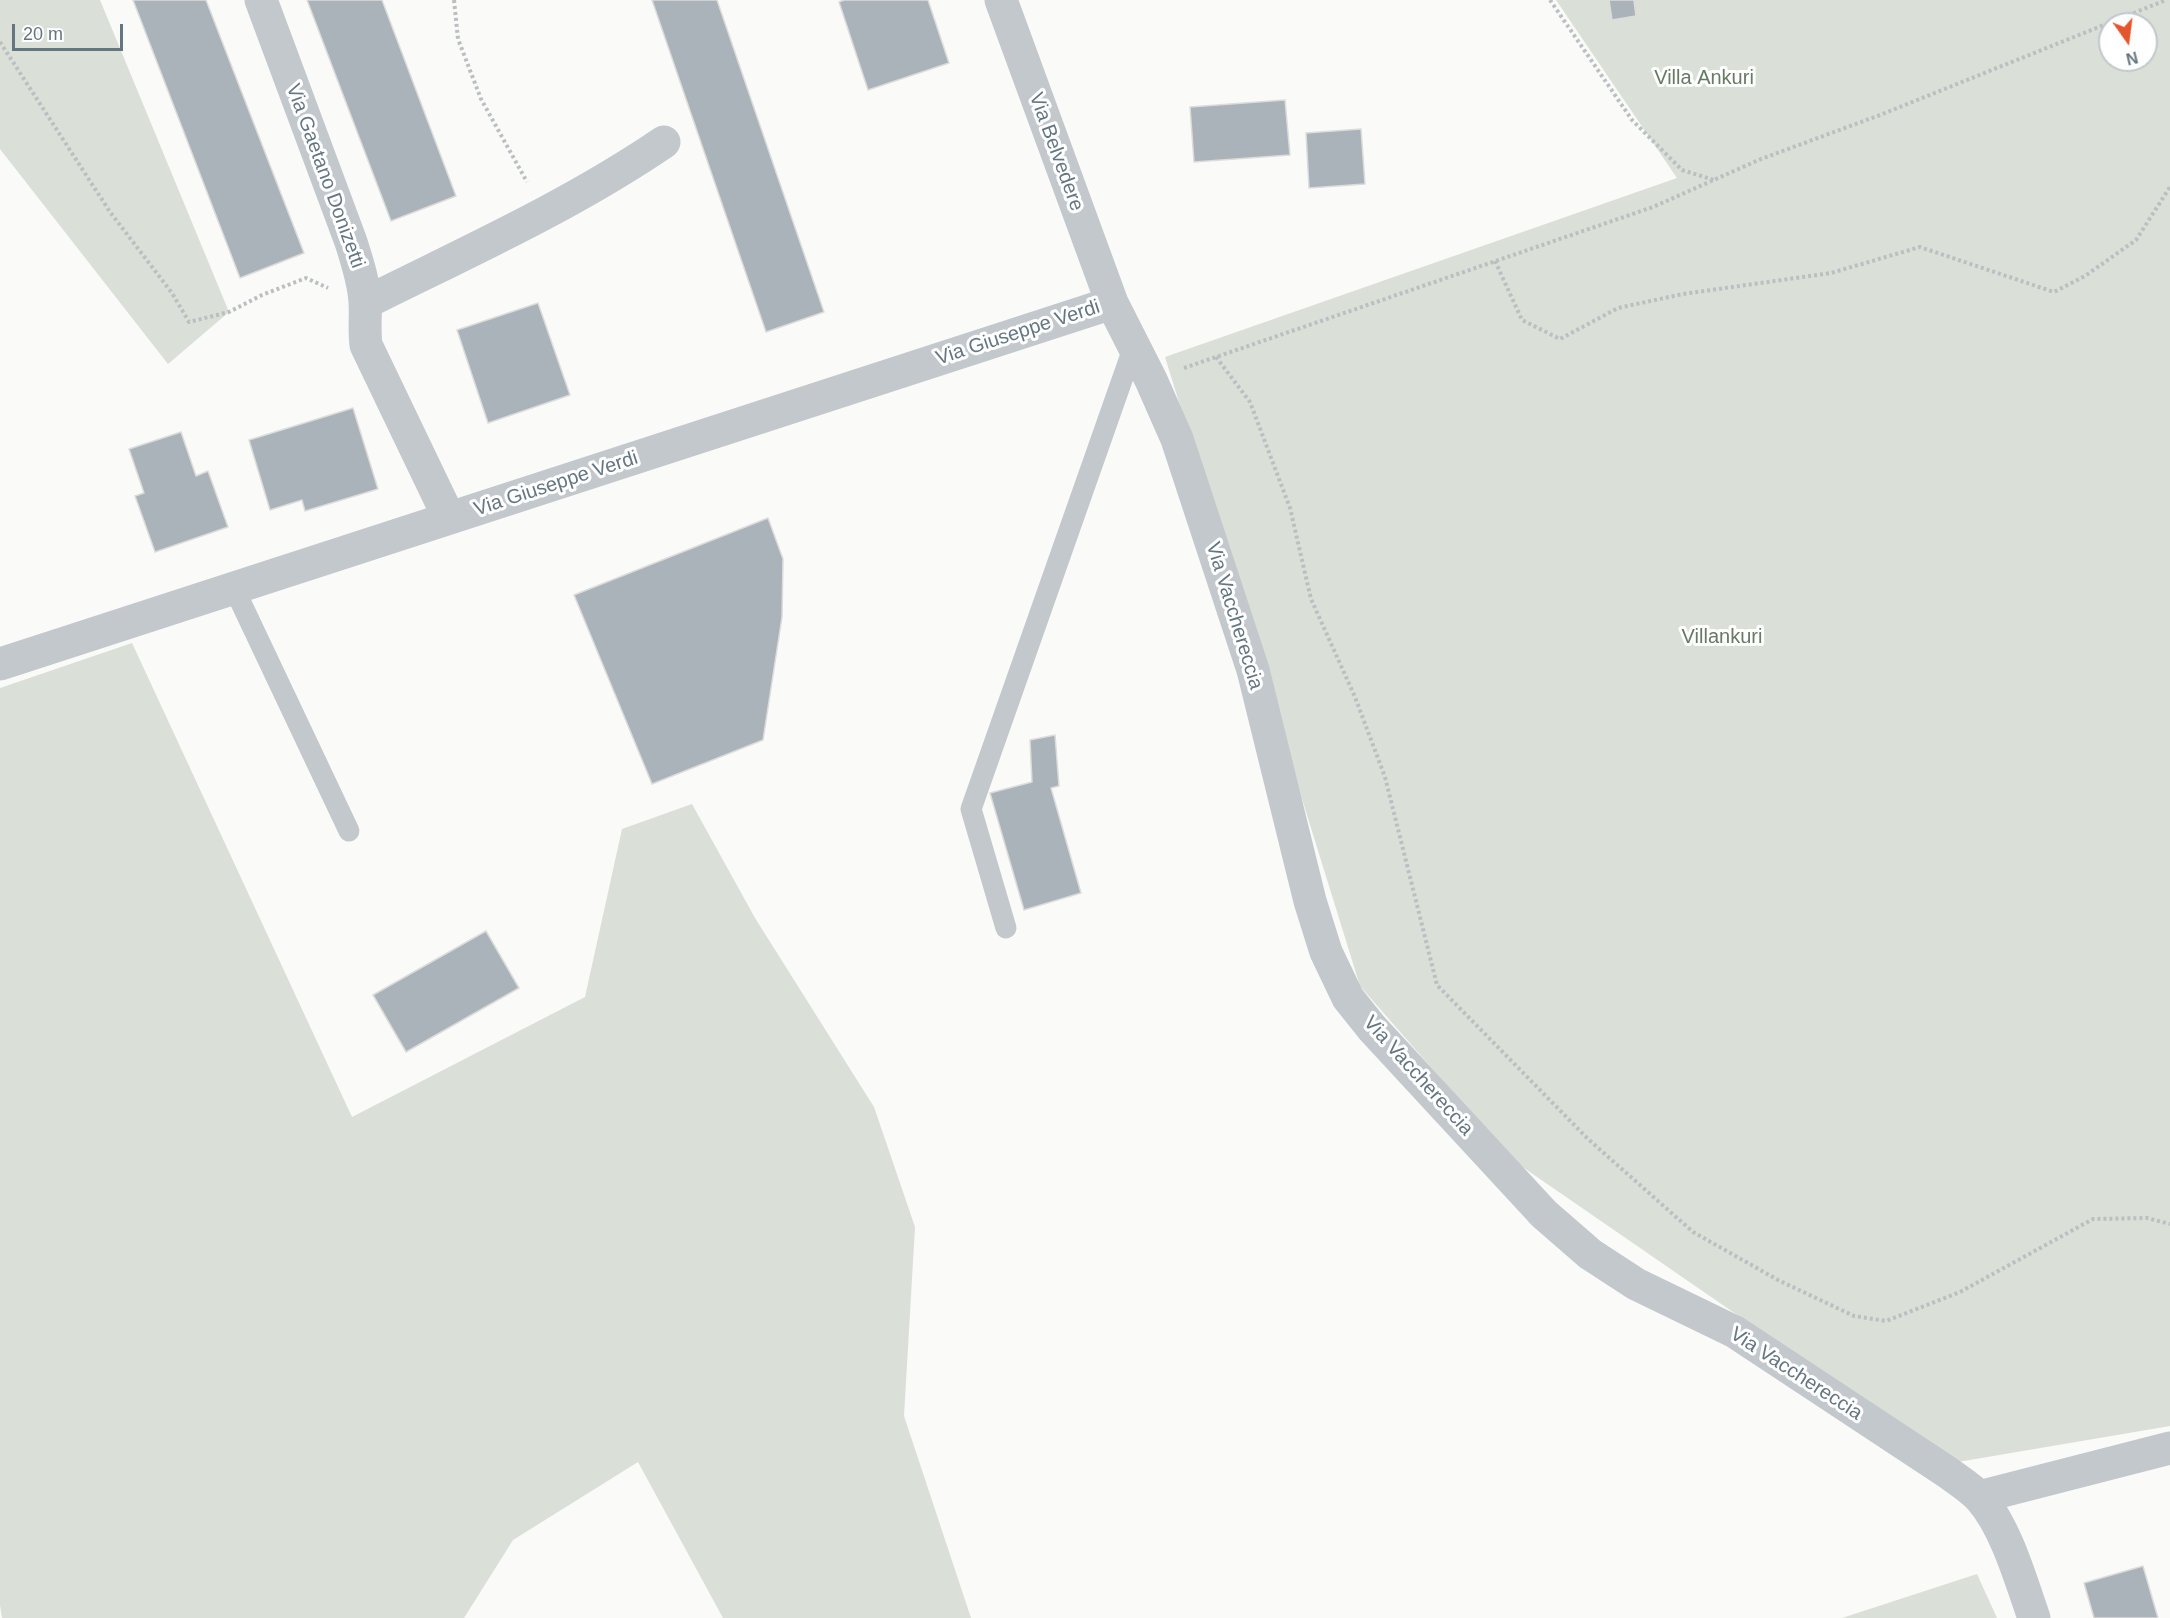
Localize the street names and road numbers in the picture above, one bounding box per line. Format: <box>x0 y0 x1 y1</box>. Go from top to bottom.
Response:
street label: Via Gaetano Donizetti <box>281 81 369 271</box>
street label: Via Belvedere <box>1023 90 1089 214</box>
street label: Via Giuseppe Verdi <box>933 295 1103 371</box>
street label: Via Giuseppe Verdi <box>471 446 641 522</box>
street label: Via Vacchereccia <box>1200 539 1268 693</box>
street label: Via Vacchereccia <box>1358 1011 1478 1141</box>
street label: Via Vacchereccia <box>1725 1322 1867 1426</box>

